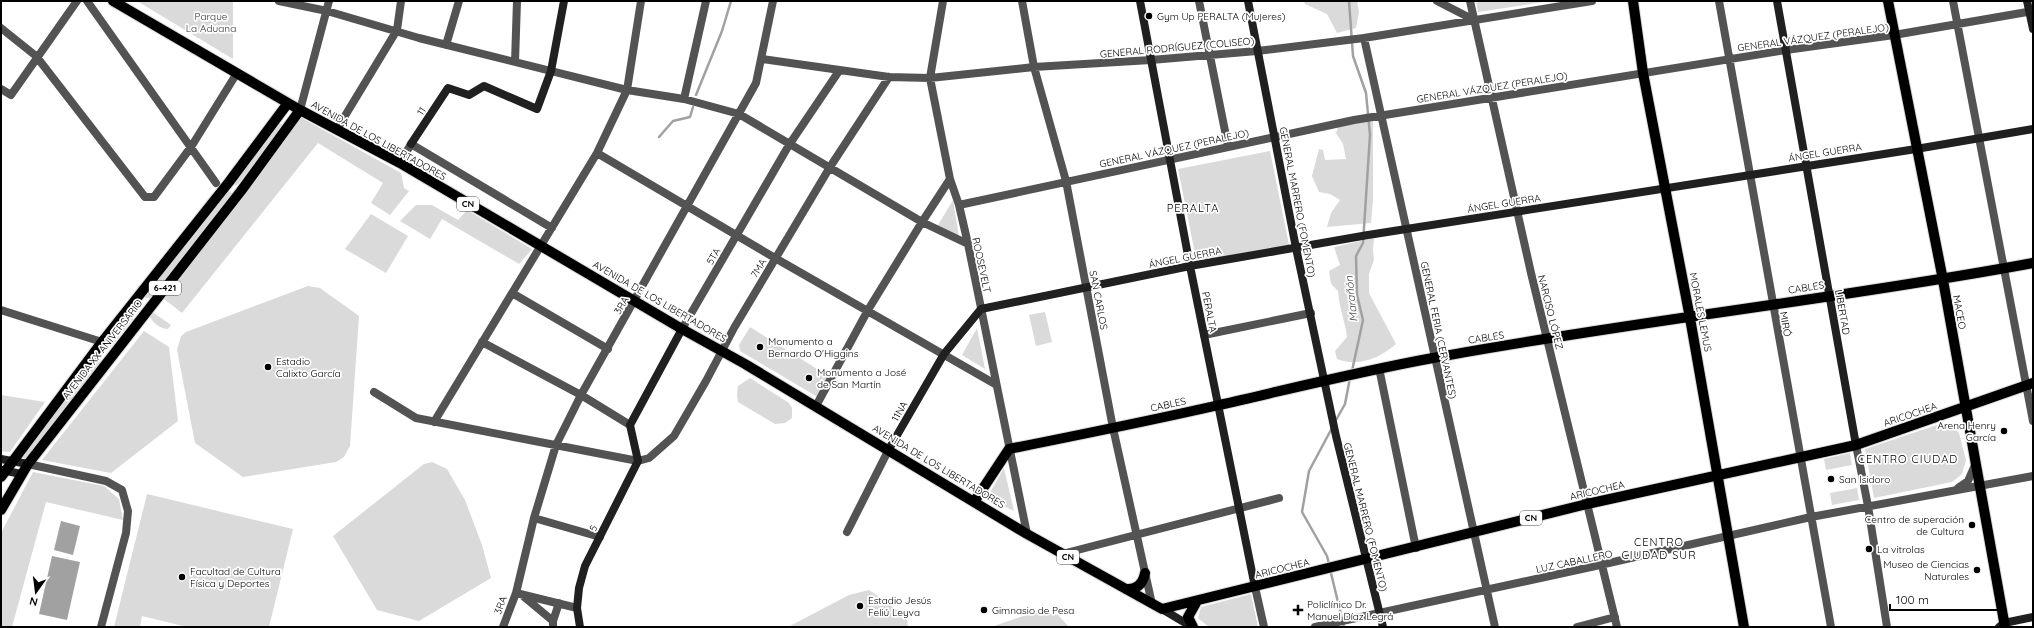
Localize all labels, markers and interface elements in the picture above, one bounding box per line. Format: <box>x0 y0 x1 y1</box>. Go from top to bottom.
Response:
park label: Parque La Aduana <box>186 10 236 35</box>
place label: Gym Up PERALTA (Mujeres) <box>1157 10 1286 23</box>
marker: Gym Up PERALTA (Mujeres) <box>1144 11 1154 21</box>
street label: GENERAL VÁZQUEZ (PERALEJO) <box>1737 20 1890 55</box>
street label: GENERAL RODRÍGUEZ (COLISEO) <box>1099 34 1255 61</box>
street label: GENERAL VÁZQUEZ (PERALEJO) <box>1416 69 1569 106</box>
street label: AVENIDA DE LOS LIBERTADORES <box>309 98 449 183</box>
street label: 11 <box>414 105 429 118</box>
street label: GENERAL VÁZQUEZ (PERALEJO) <box>1098 126 1250 171</box>
street label: GENERAL MARRERO (FOMENTO) <box>1277 126 1319 279</box>
street label: ÁNGEL GUERRA <box>1787 140 1863 165</box>
street label: ÁNGEL GUERRA <box>1466 191 1542 216</box>
road number: CN <box>457 197 479 211</box>
district label: PERALTA <box>1167 201 1219 215</box>
street label: ROOSEVELT <box>969 236 994 294</box>
street label: ÁNGEL GUERRA <box>1148 244 1223 271</box>
street label: 5TA <box>703 245 724 267</box>
street label: 7MA <box>748 256 769 280</box>
street label: AVENIDA DE LOS LIBERTADORES <box>591 258 729 345</box>
street label: GENERAL FERIA (CERVANTES) <box>1418 260 1459 400</box>
street label: SAN CARLOS <box>1086 269 1111 331</box>
street label: MORALES LEMUS <box>1686 271 1715 353</box>
street label: NARCISO LÓPEZ <box>1535 273 1566 351</box>
water label: Marañón <box>1342 275 1360 323</box>
street label: CABLES <box>1787 278 1825 297</box>
road number: 6-421 <box>149 281 181 295</box>
street label: LIBERTAD <box>1832 288 1853 336</box>
street label: PERALTA <box>1199 290 1220 334</box>
street label: 3RA <box>611 294 632 316</box>
street label: MACEO <box>1950 294 1969 331</box>
street label: AVENIDA XX ANIVERSARIO <box>59 297 146 402</box>
street label: MIRÓ <box>1777 311 1794 338</box>
street label: CABLES <box>1467 328 1505 347</box>
place label: Monumento a Bernardo O'Higgins <box>768 335 859 360</box>
marker: Monumento a Bernardo O'Higgins <box>755 342 765 352</box>
place label: Estadio Calixto García <box>276 355 341 380</box>
marker: Estadio Calixto García <box>263 362 273 372</box>
place label: Monumento a José de San Martín <box>817 366 907 391</box>
marker: Monumento a José de San Martín <box>804 373 814 383</box>
street label: CABLES <box>1149 394 1187 415</box>
street label: 11NA <box>889 398 911 424</box>
street label: ARICOCHEA <box>1882 399 1939 430</box>
place label: Arena Henry García <box>1938 419 1996 444</box>
street label: AVENIDA DE LOS LIBERTADORES <box>870 422 1008 511</box>
marker: Arena Henry García <box>1999 426 2009 436</box>
street label: GENERAL MARRERO (FOMENTO) <box>1341 441 1390 593</box>
district label: CENTRO CIUDAD <box>1858 452 1958 466</box>
place label: San Isidoro <box>1839 473 1890 486</box>
marker: San Isidoro <box>1826 474 1836 484</box>
street label: ARICOCHEA <box>1568 478 1626 503</box>
road number: CN <box>1520 511 1542 525</box>
place label: Centro de superación de Cultura <box>1865 513 1964 538</box>
marker: Centro de superación de Cultura <box>1967 520 1977 530</box>
street label: 5 <box>586 523 600 534</box>
district label: CENTRO CIUDAD SUR <box>1621 535 1697 562</box>
place label: La vitrolas <box>1877 543 1925 556</box>
marker: La vitrolas <box>1864 544 1874 554</box>
street label: LUZ CABALLERO <box>1535 547 1614 576</box>
road number: CN <box>1057 550 1079 564</box>
street label: ARICOCHEA <box>1254 555 1311 582</box>
place label: Museo de Ciencias Naturales <box>1883 558 1969 583</box>
place label: Facultad de Cultura Física y Deportes <box>190 565 281 590</box>
marker: Museo de Ciencias Naturales <box>1972 565 1982 575</box>
north arrow <box>16 572 56 612</box>
marker: Facultad de Cultura Física y Deportes <box>177 572 187 582</box>
scale bar <box>1890 586 2005 612</box>
text: 100 m <box>1896 592 1929 607</box>
text: N <box>28 594 39 609</box>
street label: 3RA <box>491 594 510 616</box>
place label: Estadio Jesús Feliú Leyva <box>868 594 932 619</box>
place label: Policlínico Dr. Manuel Díaz Legrá <box>1307 598 1393 623</box>
marker: Estadio Jesús Feliú Leyva <box>855 601 865 611</box>
place label: Gimnasio de Pesa <box>992 604 1074 617</box>
marker: Policlínico Dr. Manuel Díaz Legrá <box>1292 604 1304 616</box>
marker: Gimnasio de Pesa <box>979 605 989 615</box>

